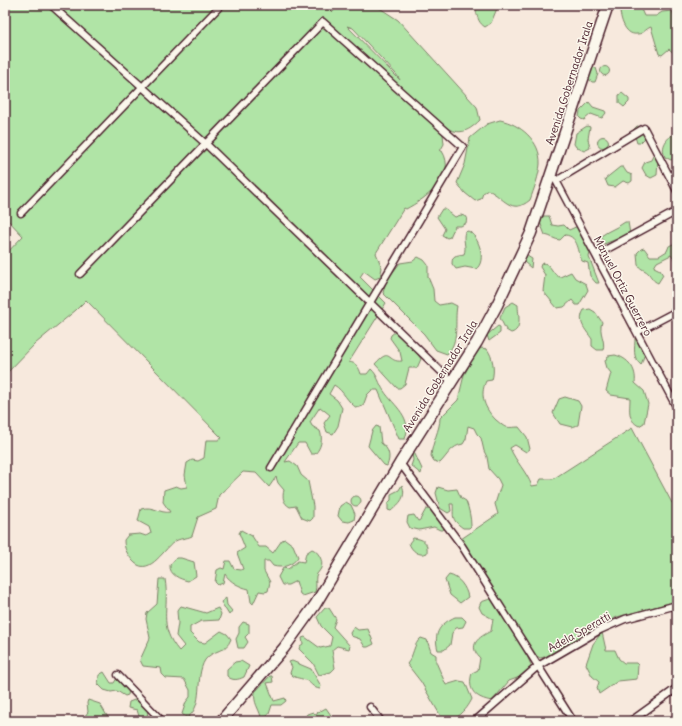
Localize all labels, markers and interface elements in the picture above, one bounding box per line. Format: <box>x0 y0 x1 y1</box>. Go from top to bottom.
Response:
street label: Avenida Gobernador Irala <box>542 19 596 147</box>
street label: Manuel Ortiz Guerrero <box>591 234 655 338</box>
street label: Avenida Gobernador Irala <box>400 317 480 435</box>
street label: Adela Speratti <box>545 609 613 655</box>

